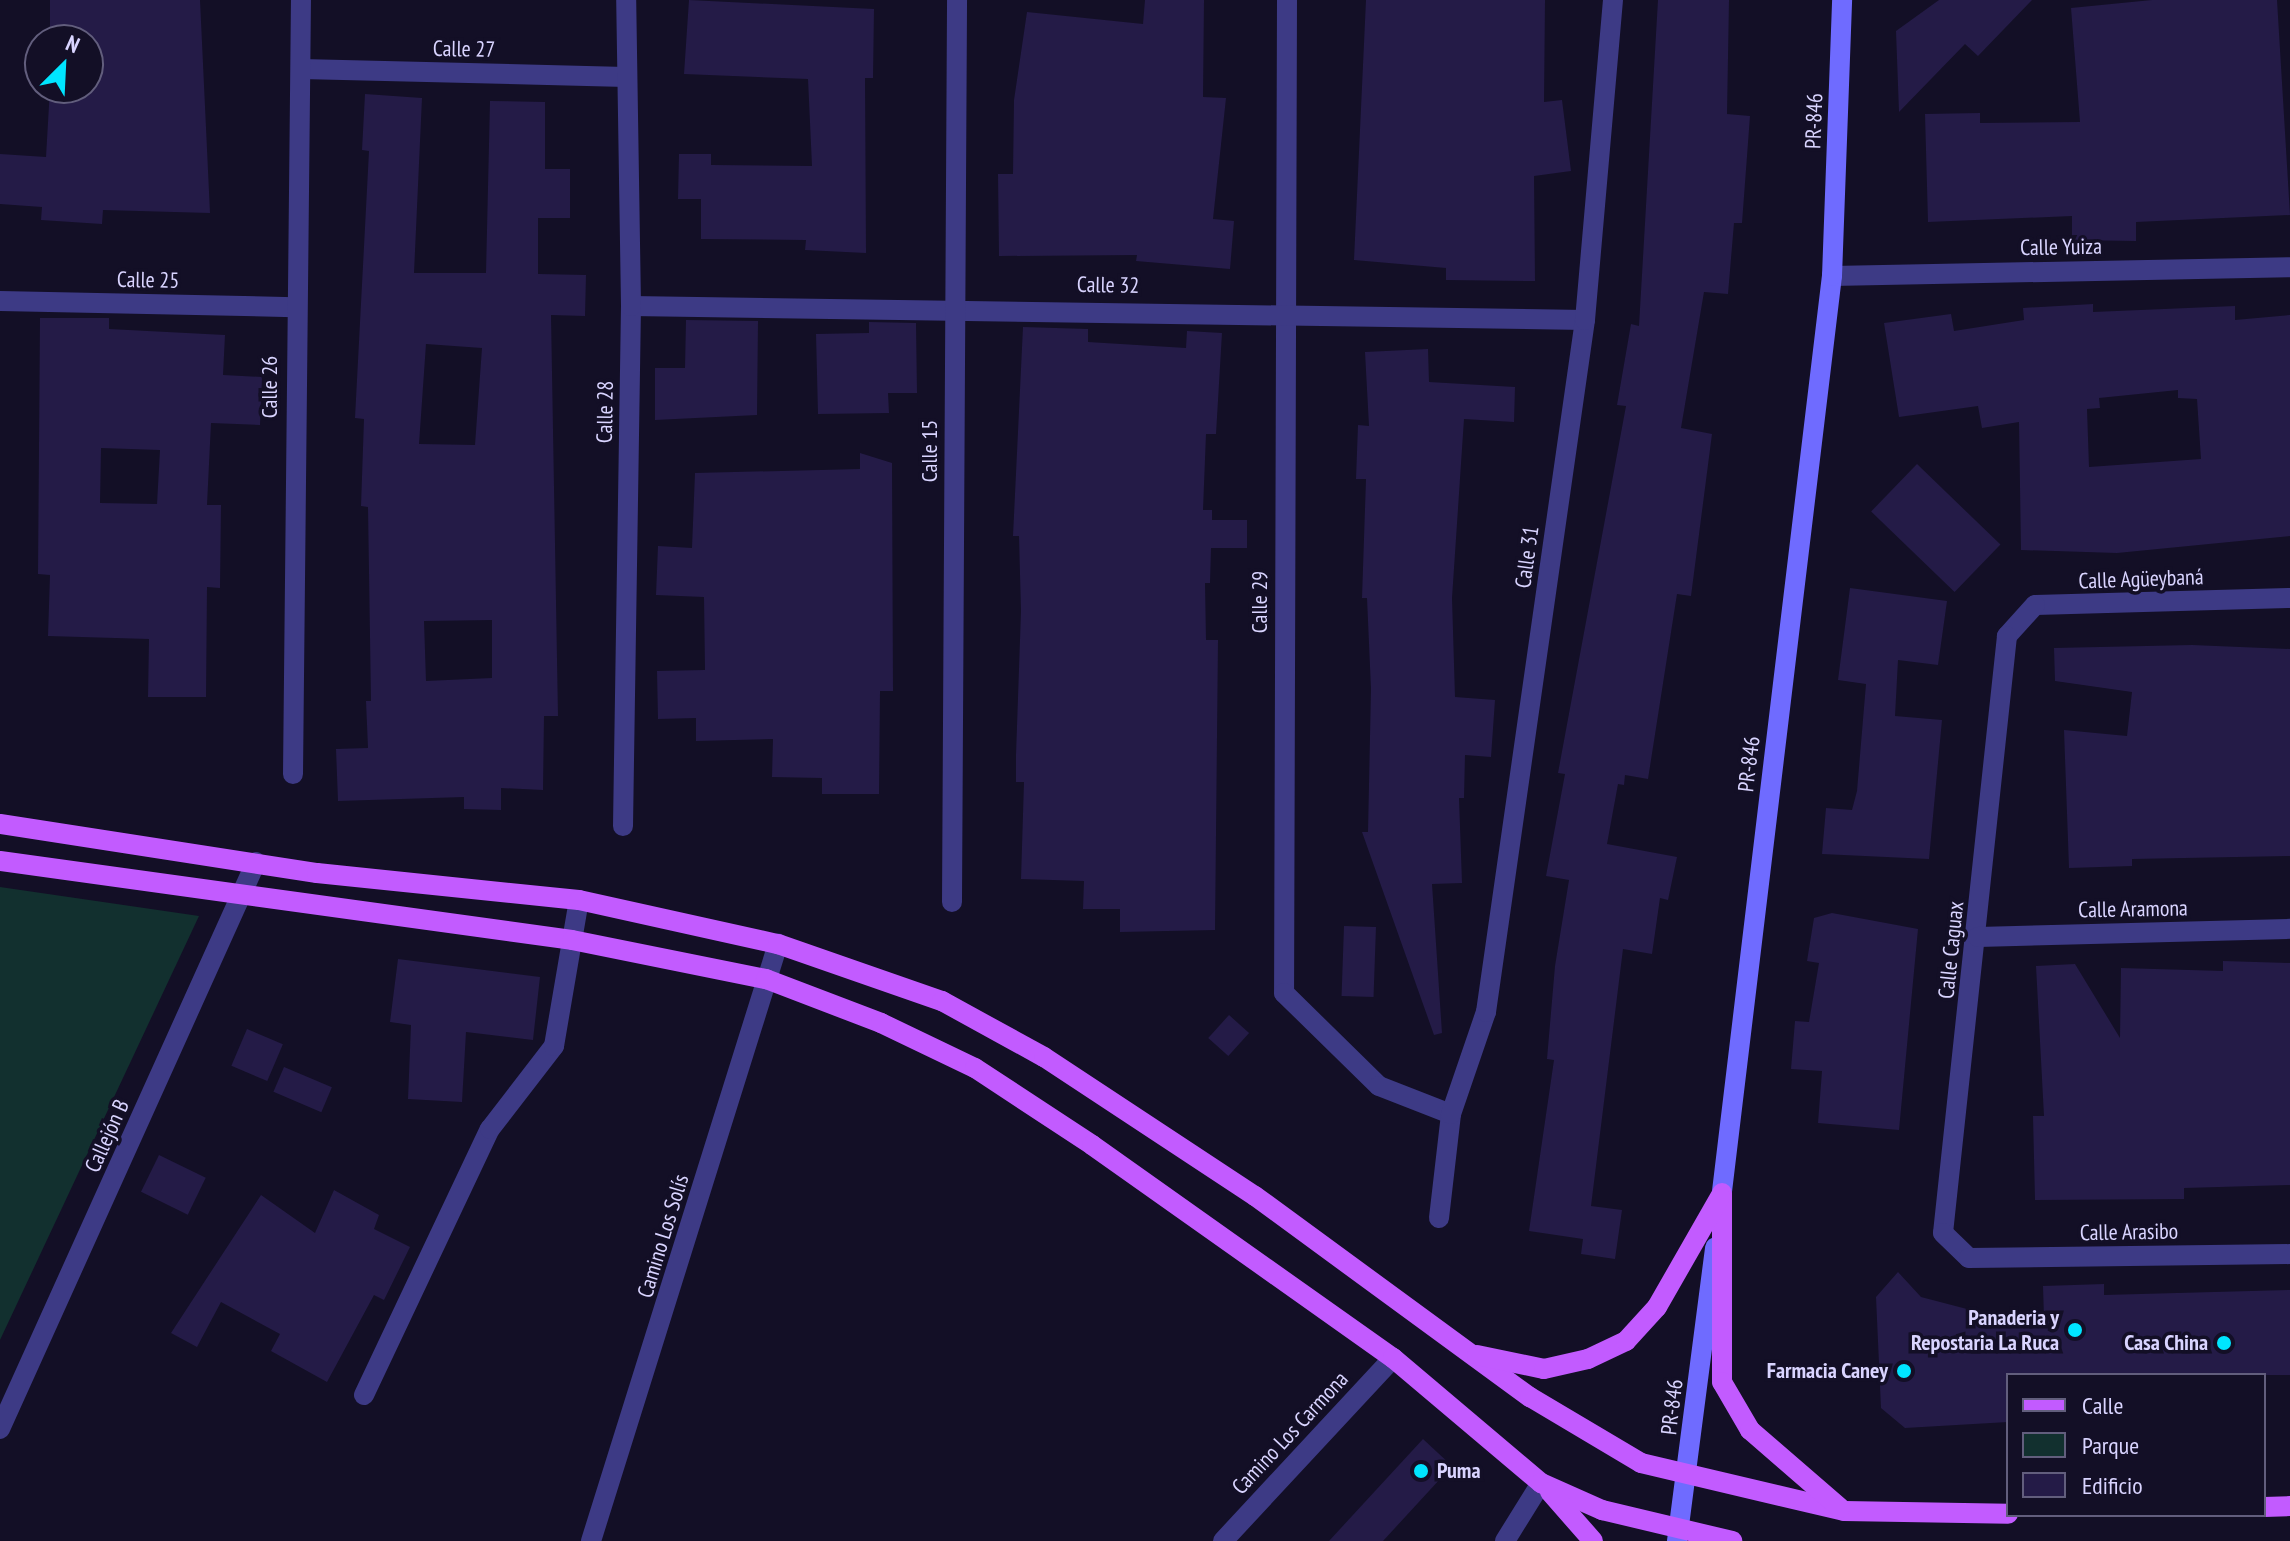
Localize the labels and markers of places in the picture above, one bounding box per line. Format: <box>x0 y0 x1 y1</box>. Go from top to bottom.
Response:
place label: Panaderia y Repostaria La Ruca <box>1911 1304 2059 1356</box>
marker: Panaderia y Repostaria La Ruca <box>2066 1321 2084 1339</box>
place label: Casa China <box>2124 1330 2208 1356</box>
marker: Casa China <box>2215 1334 2233 1352</box>
place label: Farmacia Caney <box>1766 1358 1888 1384</box>
marker: Farmacia Caney <box>1895 1362 1913 1380</box>
place label: Puma <box>1437 1458 1480 1484</box>
marker: Puma <box>1412 1462 1430 1480</box>

